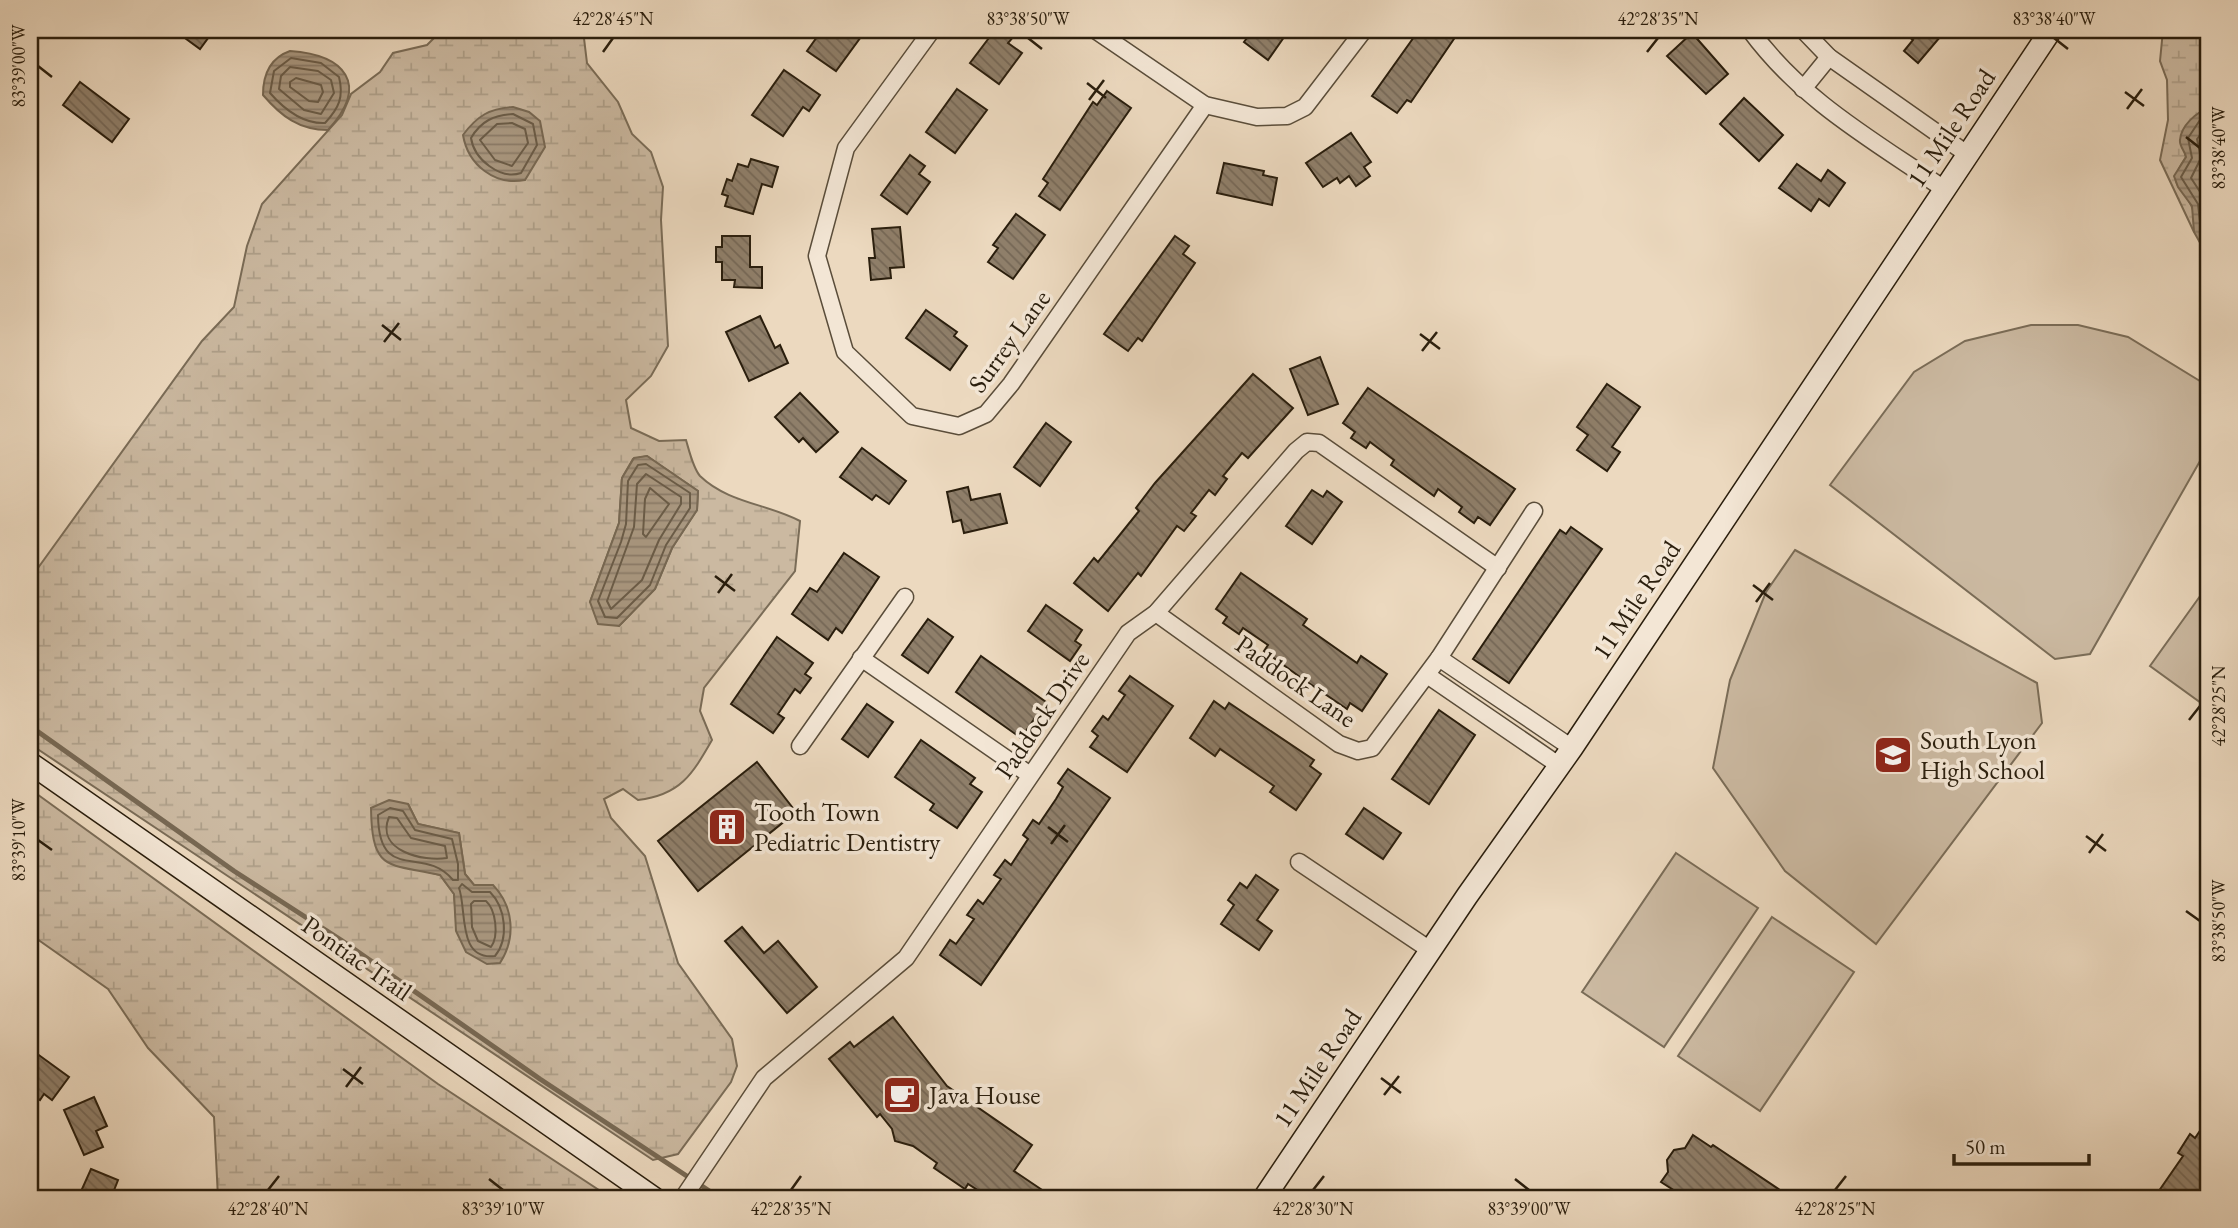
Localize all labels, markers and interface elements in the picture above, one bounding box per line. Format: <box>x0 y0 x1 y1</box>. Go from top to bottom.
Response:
text: 42°28'45"N <box>573 7 654 30</box>
text: 83°38'50"W <box>986 7 1070 30</box>
text: 42°28'35"N <box>1618 7 1699 30</box>
text: 83°38'40"W <box>2012 7 2096 30</box>
text: 83°39'00"W <box>7 24 30 108</box>
street label: 11 Mile Road <box>1899 61 2004 194</box>
text: 83°38'40"W <box>2207 106 2230 190</box>
street label: Surrey Lane <box>960 283 1058 399</box>
street label: 11 Mile Road <box>1584 533 1689 666</box>
street label: Paddock Lane <box>1229 627 1363 735</box>
street label: Paddock Drive <box>987 645 1097 785</box>
text: 42°28'25"N <box>2207 665 2230 746</box>
place label: South Lyon High School <box>1920 723 2045 787</box>
school or university icon: South Lyon High School <box>1872 734 1914 776</box>
place label: Tooth Town Pediatric Dentistry <box>754 795 941 859</box>
text: 83°39'10"W <box>7 798 30 882</box>
building icon: Tooth Town Pediatric Dentistry <box>706 806 748 848</box>
text: 83°38'50"W <box>2207 879 2230 963</box>
street label: Pontiac Trail <box>295 908 419 1008</box>
street label: 11 Mile Road <box>1265 1001 1370 1134</box>
cafe icon: Java House <box>881 1074 923 1116</box>
place label: Java House <box>927 1078 1040 1112</box>
scale bar <box>1954 1123 2089 1167</box>
text: 50 m <box>1965 1133 2006 1160</box>
text: 42°28'40"N <box>228 1197 309 1220</box>
text: 83°39'10"W <box>461 1197 545 1220</box>
text: 42°28'35"N <box>751 1197 832 1220</box>
text: 42°28'30"N <box>1273 1197 1354 1220</box>
text: 83°39'00"W <box>1487 1197 1571 1220</box>
text: 42°28'25"N <box>1795 1197 1876 1220</box>

